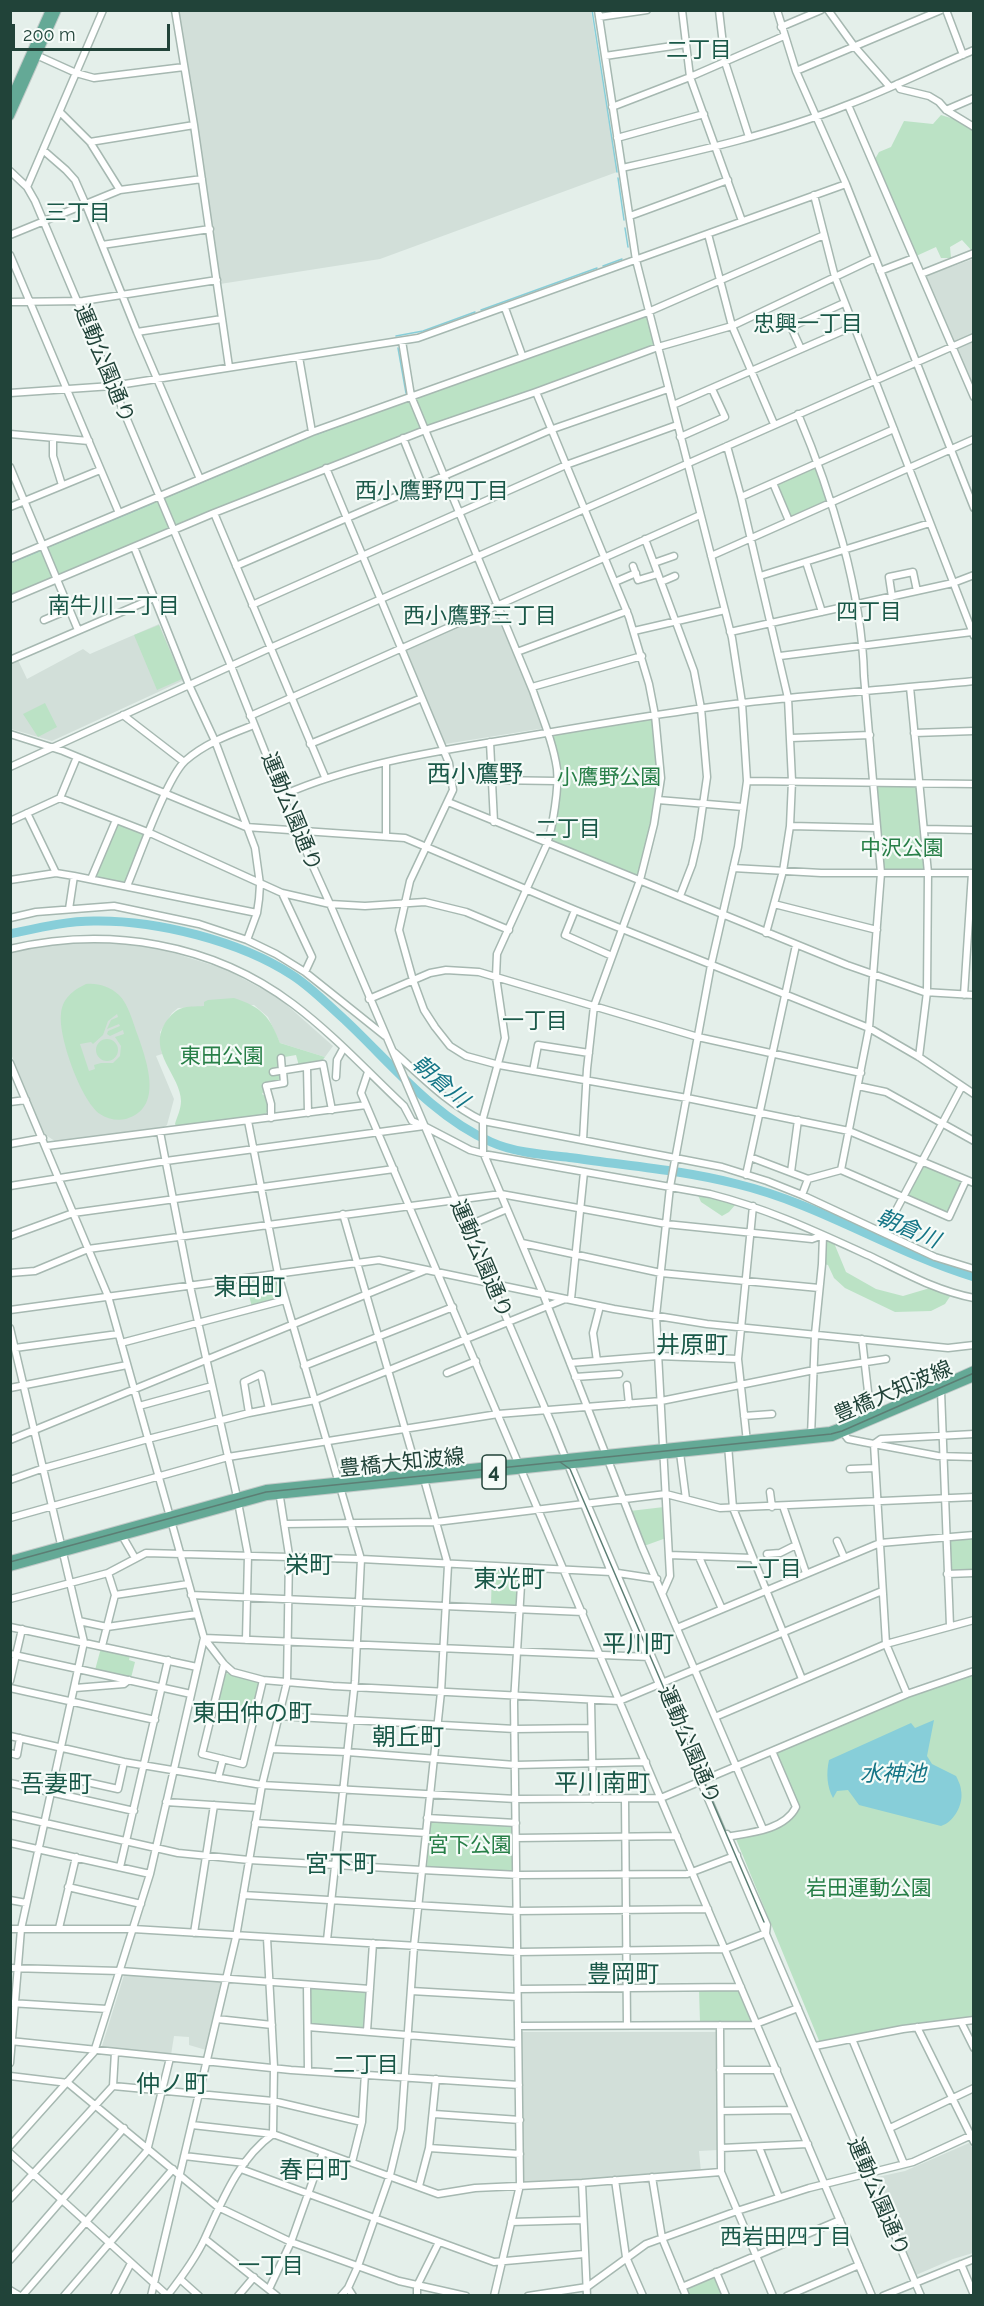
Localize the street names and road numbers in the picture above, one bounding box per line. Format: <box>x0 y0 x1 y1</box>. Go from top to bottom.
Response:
street label: 運動公園通り <box>69 301 139 427</box>
street label: 運動公園通り <box>256 749 326 875</box>
street label: 運動公園通り <box>445 1196 517 1322</box>
street label: 豊橋大知波線 <box>830 1356 956 1428</box>
street label: 豊橋大知波線 <box>338 1444 466 1482</box>
road number: 4 <box>482 1455 506 1489</box>
street label: 運動公園通り <box>653 1682 725 1808</box>
street label: 運動公園通り <box>842 2134 914 2260</box>

